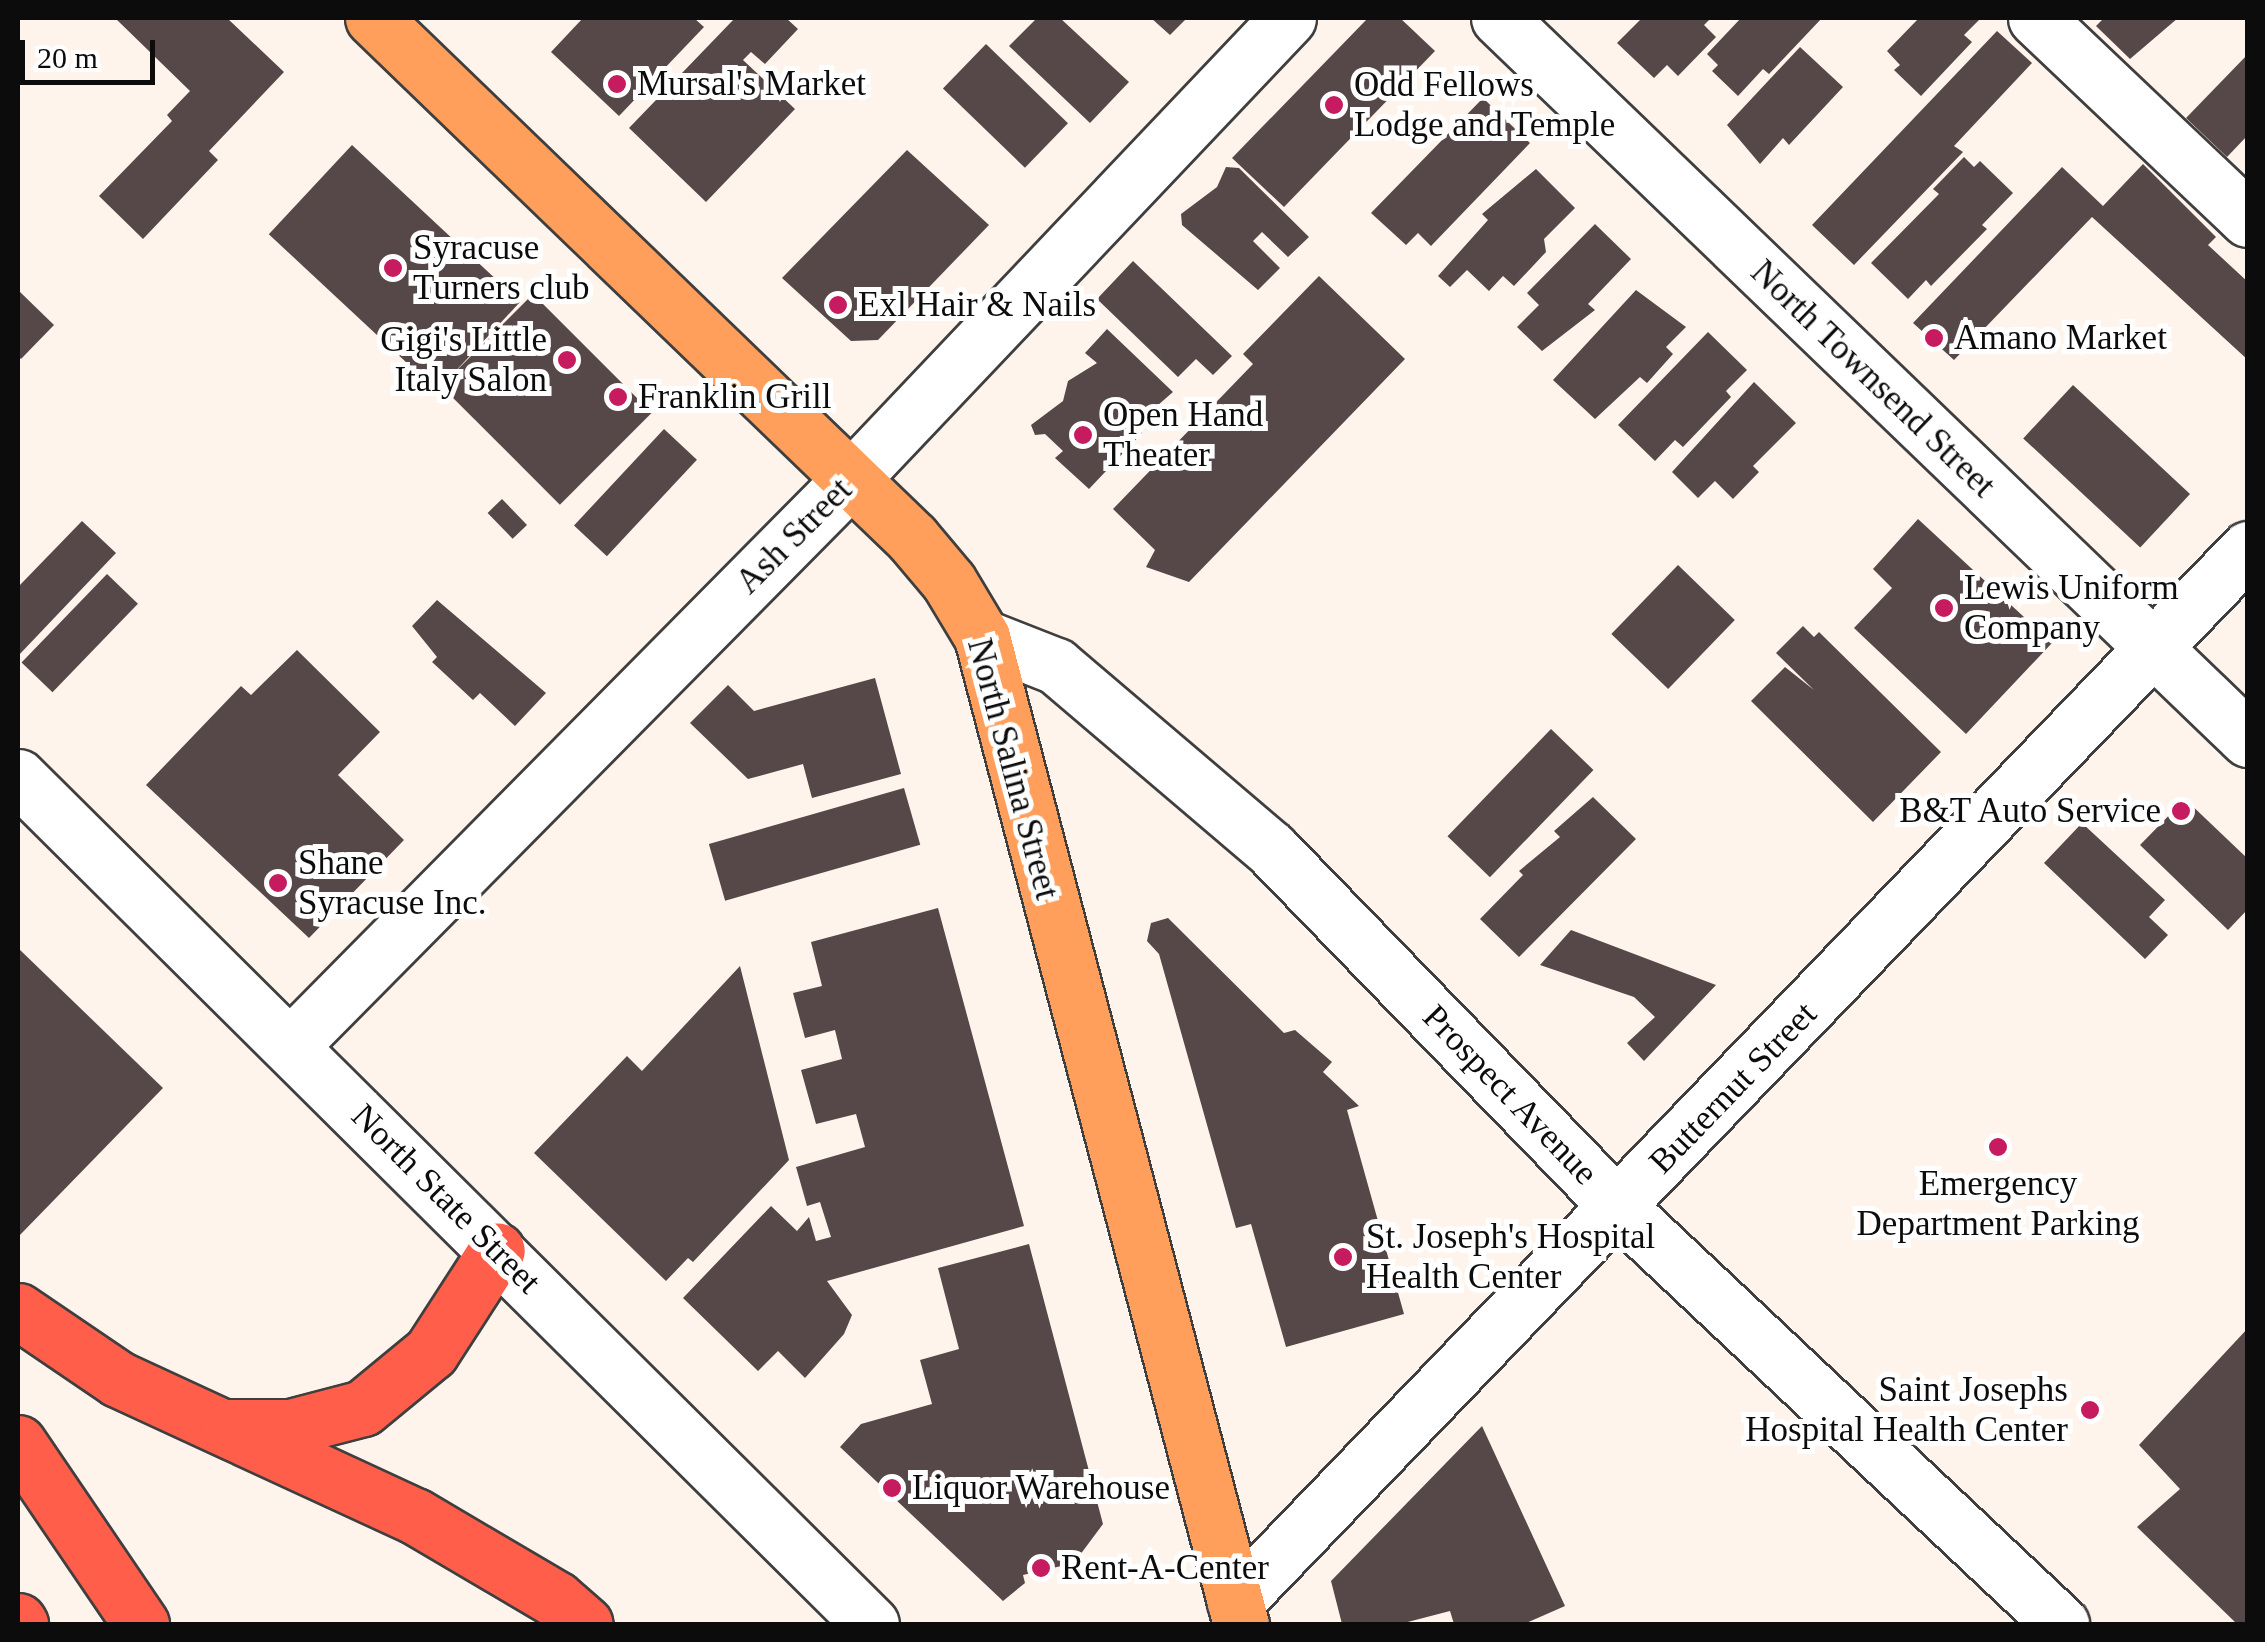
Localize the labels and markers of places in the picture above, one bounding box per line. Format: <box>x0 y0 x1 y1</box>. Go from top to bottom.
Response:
place label: Mursal's Market <box>637 63 866 105</box>
place label: Odd Fellows Lodge and Temple <box>1354 64 1616 146</box>
marker: Mursal's Market <box>606 73 628 95</box>
marker: Odd Fellows Lodge and Temple <box>1323 94 1345 116</box>
place label: Syracuse Turners club <box>413 227 590 309</box>
marker: Syracuse Turners club <box>382 257 404 279</box>
place label: Exl Hair & Nails <box>858 284 1096 326</box>
marker: Exl Hair & Nails <box>827 294 849 316</box>
place label: Amano Market <box>1954 317 2167 359</box>
place label: Gigi's Little Italy Salon <box>380 319 547 401</box>
marker: Amano Market <box>1923 327 1945 349</box>
marker: Gigi's Little Italy Salon <box>556 349 578 371</box>
place label: Franklin Grill <box>638 376 831 418</box>
marker: Franklin Grill <box>607 386 629 408</box>
place label: Open Hand Theater <box>1103 394 1263 476</box>
marker: Open Hand Theater <box>1072 424 1094 446</box>
place label: Lewis Uniform Company <box>1964 567 2179 649</box>
marker: Lewis Uniform Company <box>1933 597 1955 619</box>
place label: B&T Auto Service <box>1897 790 2161 832</box>
marker: B&T Auto Service <box>2170 800 2192 822</box>
place label: Shane Syracuse Inc. <box>298 842 487 924</box>
marker: Shane Syracuse Inc. <box>267 872 289 894</box>
marker: Emergency Department Parking <box>1987 1136 2009 1158</box>
place label: Emergency Department Parking <box>1857 1163 2139 1245</box>
place label: St. Joseph's Hospital Health Center <box>1366 1216 1655 1298</box>
marker: St. Joseph's Hospital Health Center <box>1330 1244 1356 1270</box>
place label: Saint Josephs Hospital Health Center <box>1745 1369 2068 1451</box>
marker: Saint Josephs Hospital Health Center <box>2077 1397 2103 1423</box>
place label: Liquor Warehouse <box>912 1467 1171 1509</box>
marker: Liquor Warehouse <box>881 1477 903 1499</box>
place label: Rent-A-Center <box>1061 1547 1269 1589</box>
marker: Rent-A-Center <box>1030 1557 1052 1579</box>

